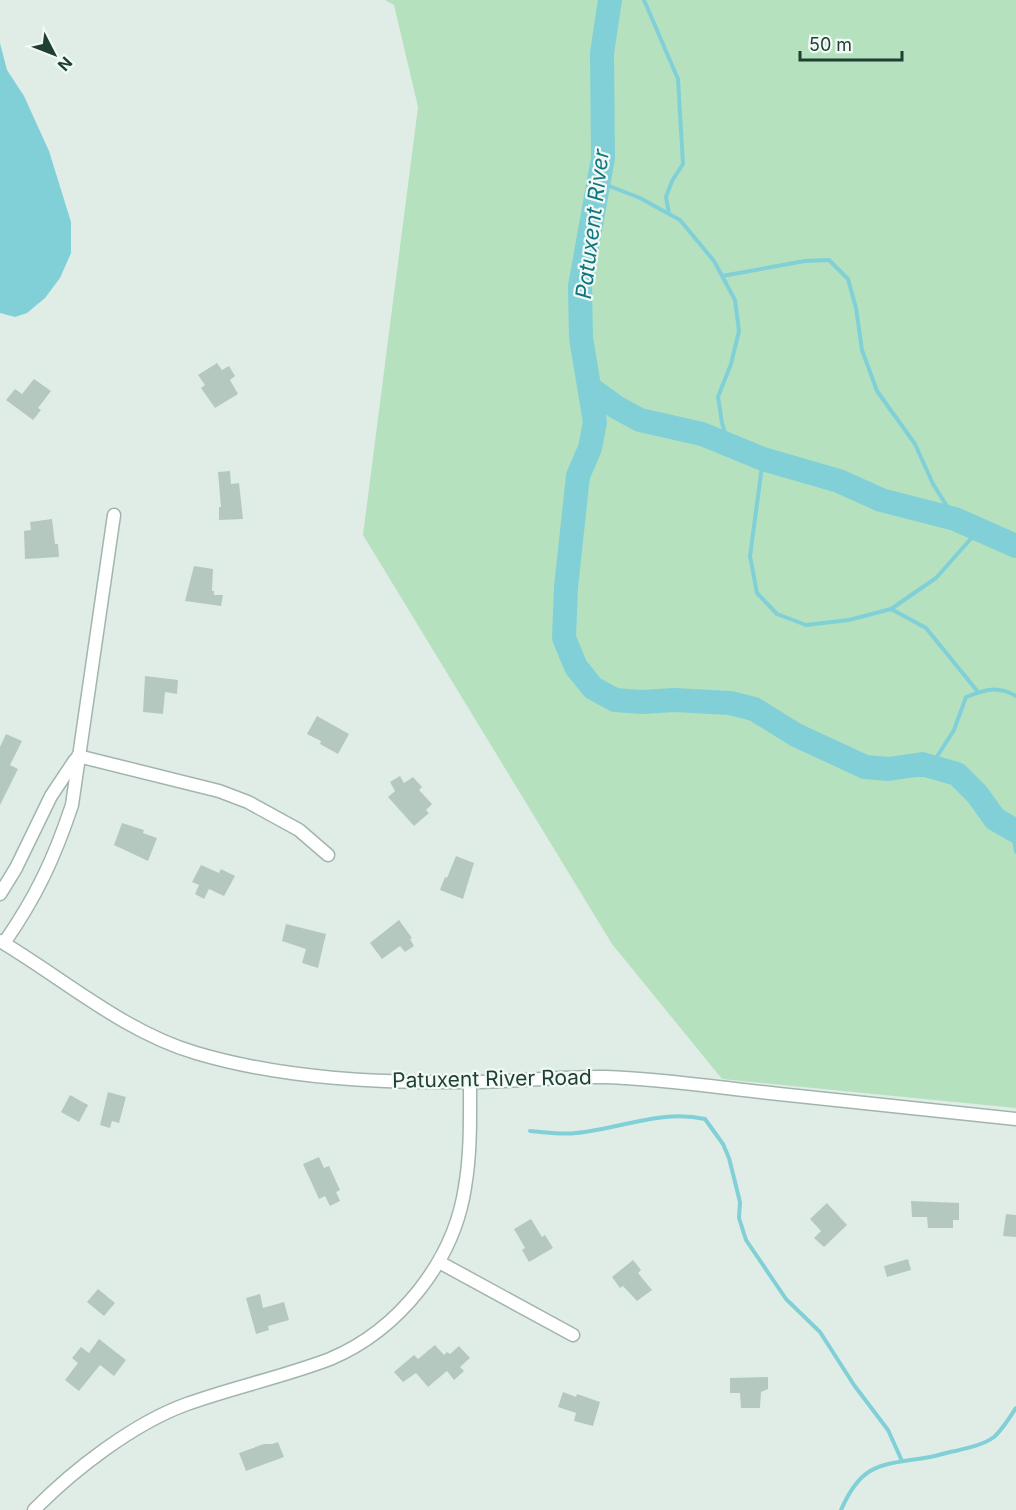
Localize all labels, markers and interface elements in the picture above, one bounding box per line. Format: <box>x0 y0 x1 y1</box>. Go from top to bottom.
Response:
north arrow <box>24 24 84 84</box>
scale bar <box>800 24 902 62</box>
text: 50 m <box>809 34 852 55</box>
text: N <box>54 53 77 75</box>
water label: Patuxent River <box>570 147 614 300</box>
street label: Patuxent River Road <box>392 1064 592 1093</box>

